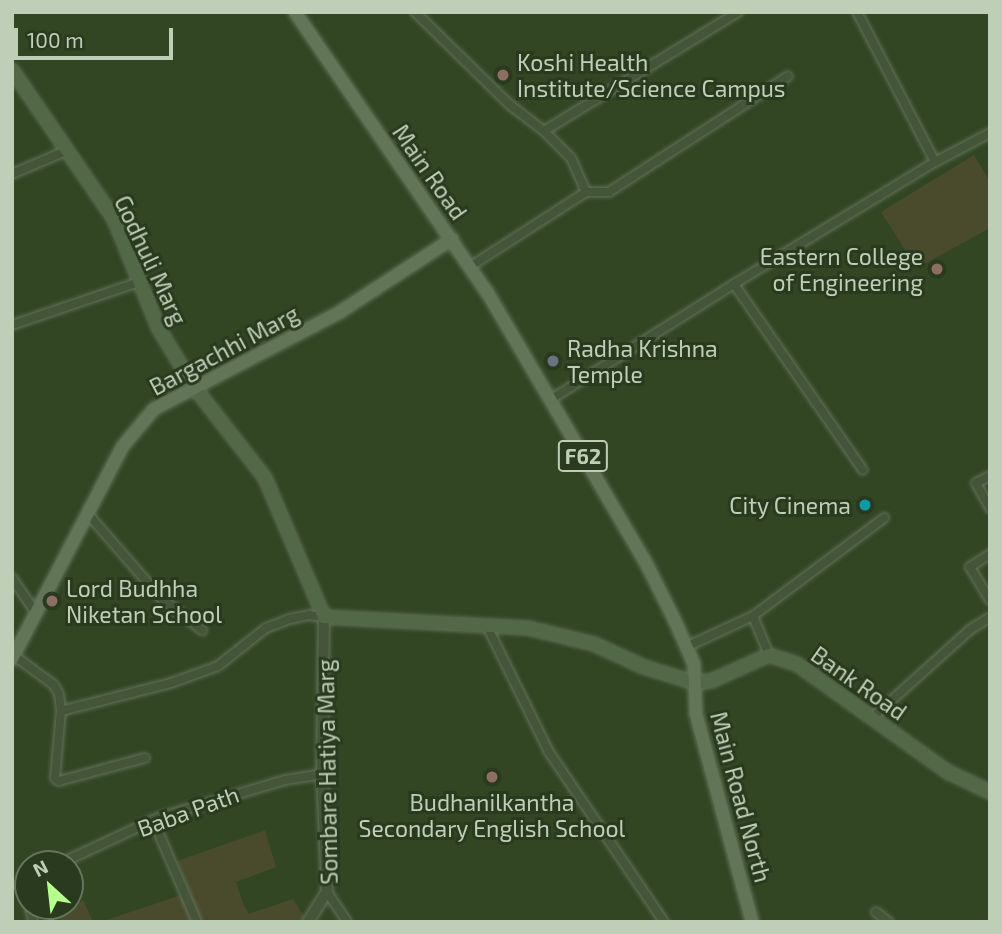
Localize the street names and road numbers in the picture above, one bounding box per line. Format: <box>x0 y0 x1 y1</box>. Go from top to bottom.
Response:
street label: Main Road <box>387 119 473 225</box>
street label: Godhuli Marg <box>109 191 193 329</box>
street label: Bargachhi Marg <box>145 299 303 401</box>
road number: F62 <box>557 438 609 474</box>
street label: Bank Road <box>806 640 912 726</box>
street label: Sombare Hatiya Marg <box>311 659 343 885</box>
street label: Main Road North <box>705 709 777 885</box>
street label: Baba Path <box>133 780 243 842</box>

